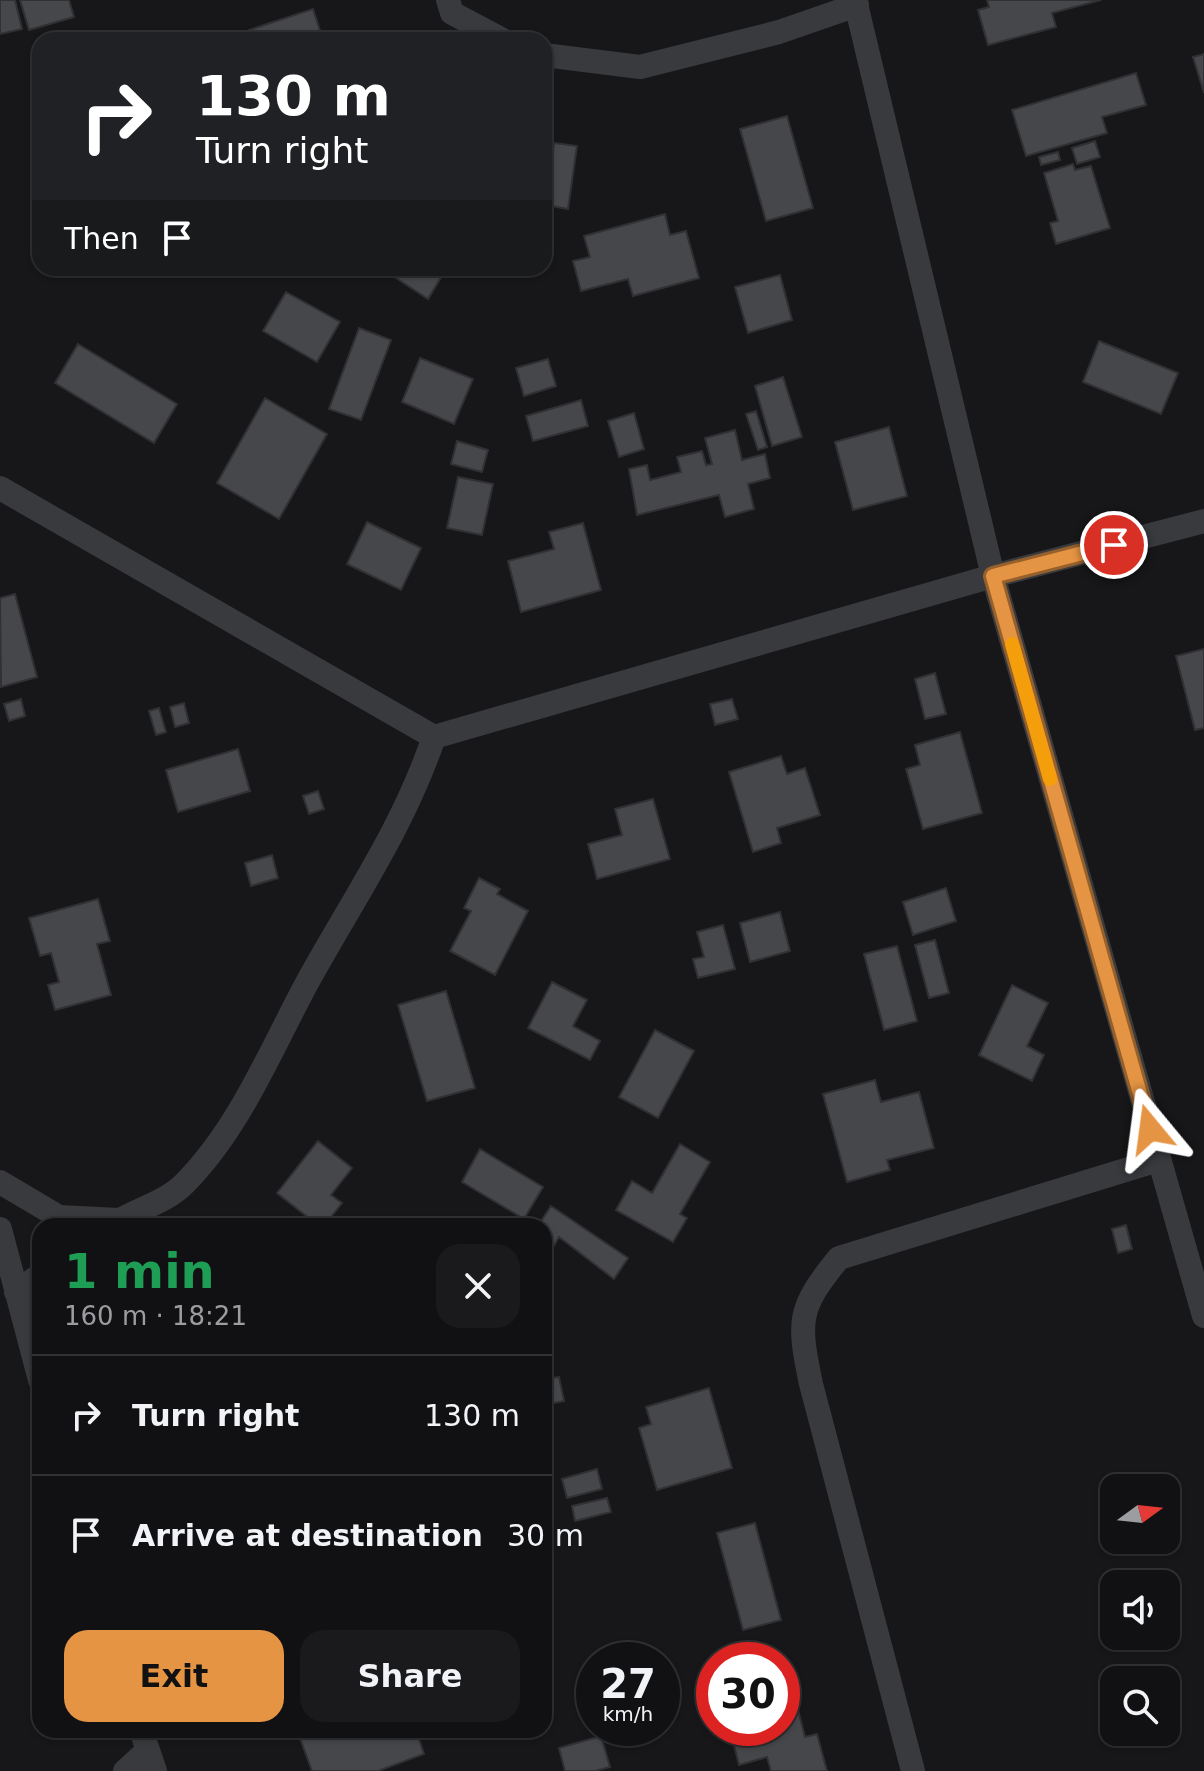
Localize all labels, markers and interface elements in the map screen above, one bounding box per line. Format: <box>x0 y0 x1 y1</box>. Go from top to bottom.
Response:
text: 130 m <box>196 63 391 128</box>
icon: right <box>64 64 168 168</box>
text: Turn right <box>196 130 368 171</box>
icon: arrive <box>155 216 199 260</box>
text: Then <box>64 221 139 256</box>
pin <box>1080 511 1148 579</box>
icon: arrive <box>1092 523 1136 567</box>
position arrow <box>1108 1087 1192 1171</box>
text: 1 min <box>64 1243 215 1299</box>
button: close <box>436 1244 520 1328</box>
text: 160 m · 18:21 <box>64 1301 247 1331</box>
icon: right <box>64 1393 108 1437</box>
text: Turn right <box>132 1398 299 1433</box>
text: 130 m <box>424 1398 520 1433</box>
north arrow <box>1100 1474 1180 1554</box>
map controls <box>1100 1474 1180 1746</box>
icon: arrive <box>64 1513 108 1557</box>
text: Arrive at destination <box>132 1518 483 1553</box>
text: 30 m <box>507 1518 584 1553</box>
button: sound <box>1100 1570 1180 1650</box>
button: Exit <box>64 1630 284 1722</box>
button: Share <box>300 1630 520 1722</box>
speed limit sign: 30 <box>696 1642 800 1746</box>
text: 27 <box>600 1661 656 1707</box>
button: search <box>1100 1666 1180 1746</box>
text: km/h <box>603 1702 653 1726</box>

